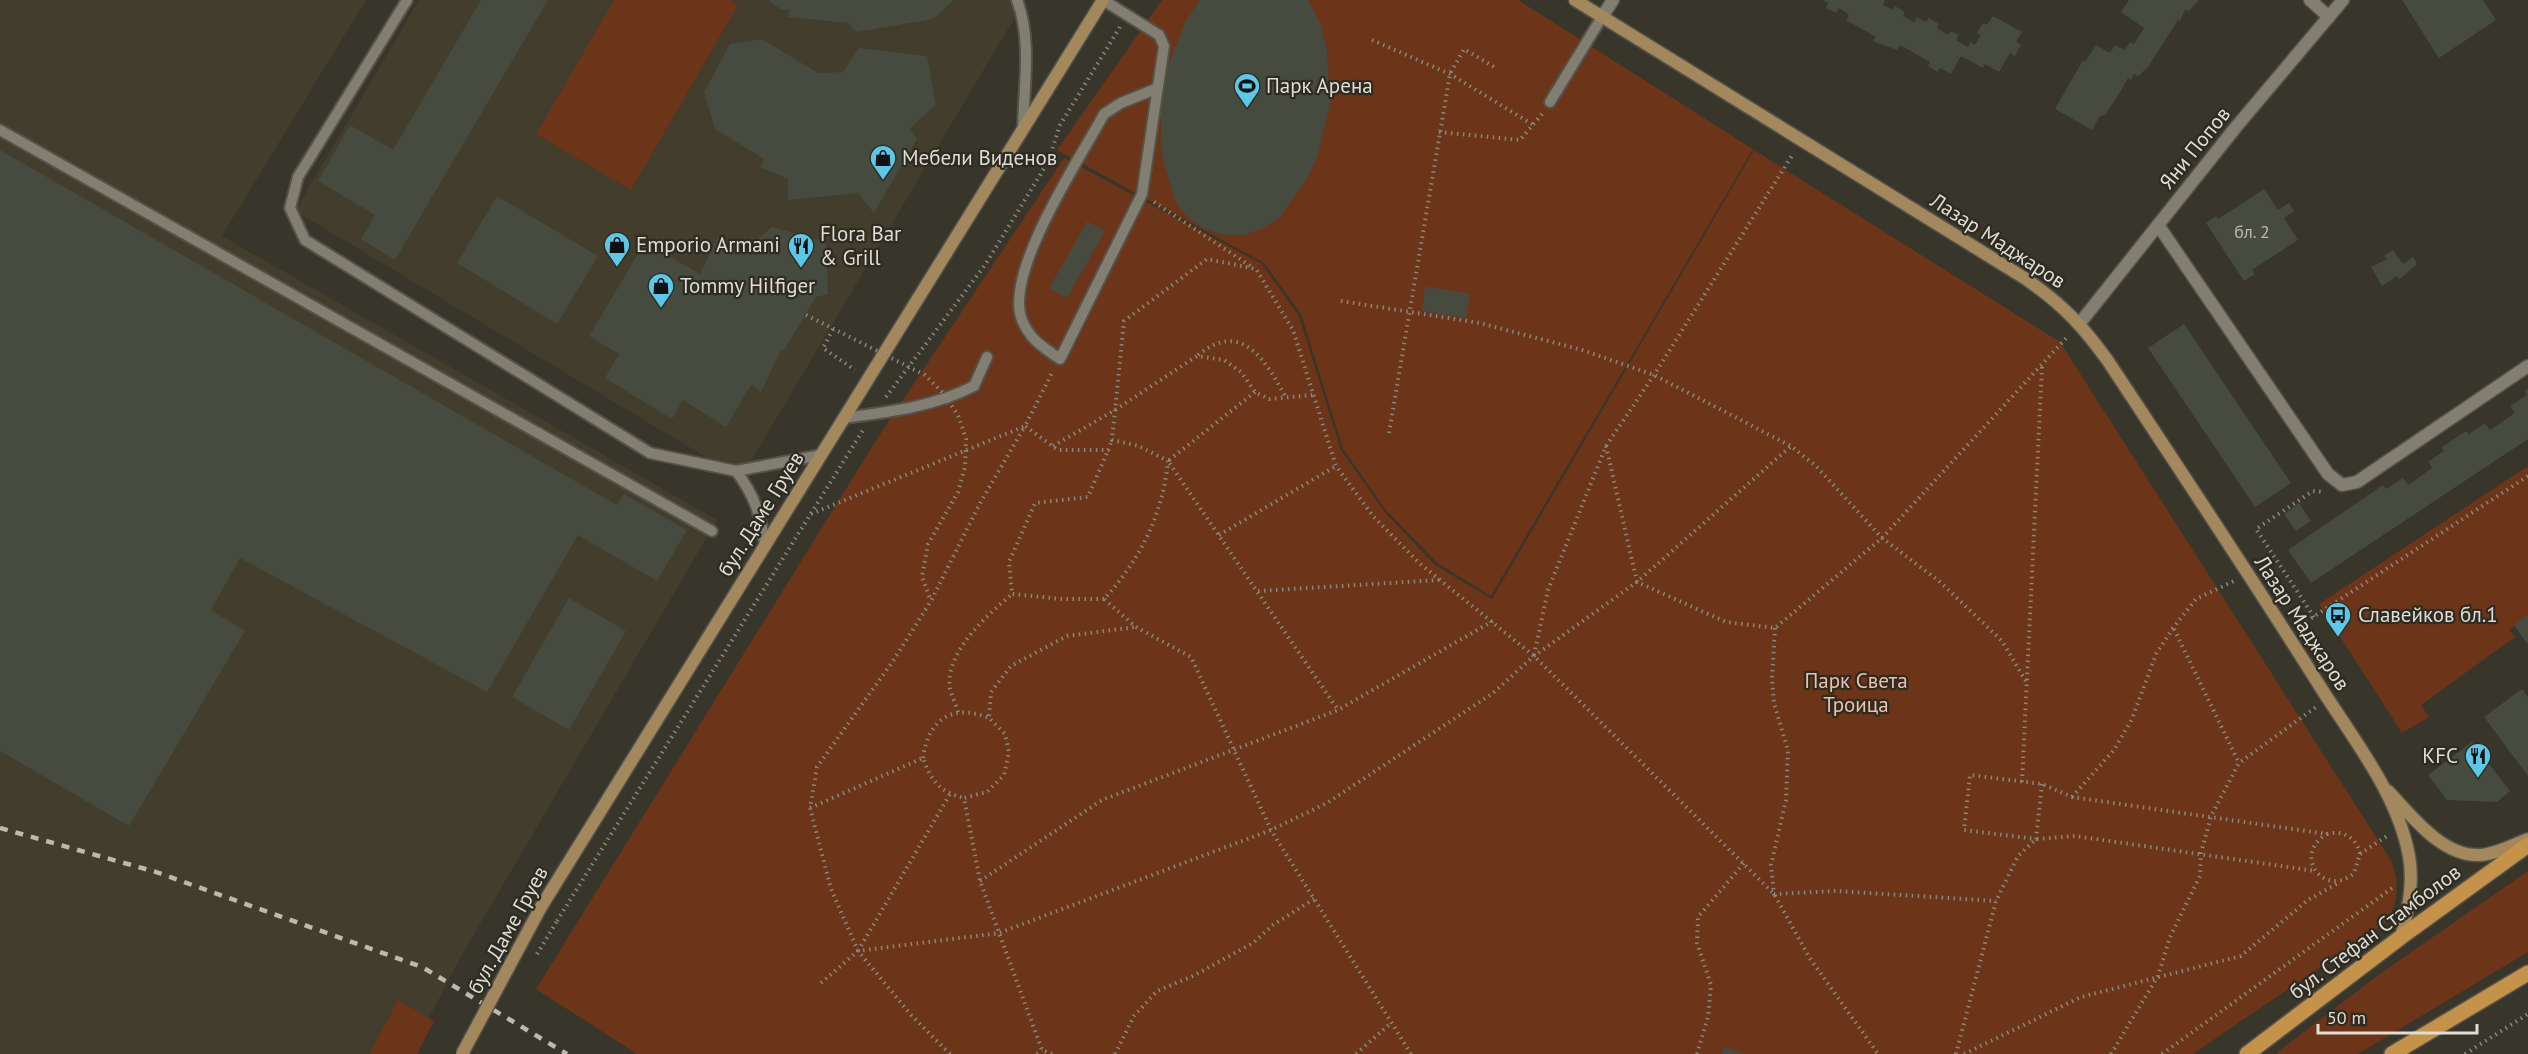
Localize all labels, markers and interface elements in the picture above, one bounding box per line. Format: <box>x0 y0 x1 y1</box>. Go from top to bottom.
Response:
sports icon: Парк Арена <box>1232 71 1262 109</box>
place label: Парк Арена <box>1266 72 1373 99</box>
street label: Яни Попов <box>2153 101 2236 194</box>
shop icon: Мебели Виденов <box>868 143 898 181</box>
place label: Мебели Виденов <box>902 144 1057 171</box>
street label: Лазар Маджаров <box>1925 186 2071 294</box>
place label: Flora Bar & Grill <box>820 220 901 271</box>
house number: бл. 2 <box>2234 220 2270 243</box>
shop icon: Emporio Armani <box>602 230 632 268</box>
place label: Emporio Armani <box>636 231 780 258</box>
restaurant icon: Flora Bar & Grill <box>786 231 816 269</box>
shop icon: Tommy Hilfiger <box>646 271 676 309</box>
place label: Tommy Hilfiger <box>680 272 815 299</box>
street label: бул. Даме Груев <box>711 446 810 581</box>
street label: Лазар Маджаров <box>2248 549 2356 695</box>
bus stop icon: Славейков бл.1 <box>2323 600 2353 638</box>
place label: Славейков бл.1 <box>2358 601 2498 628</box>
park label: Парк Света Троица <box>1804 667 1908 718</box>
restaurant icon: KFC <box>2463 741 2493 779</box>
place label: KFC <box>2422 742 2458 769</box>
street label: бул. Стефан Стамболов <box>2284 858 2466 1005</box>
street label: бул. Даме Груев <box>461 861 554 998</box>
scale bar <box>2318 997 2477 1035</box>
text: 50 m <box>2327 1006 2366 1029</box>

